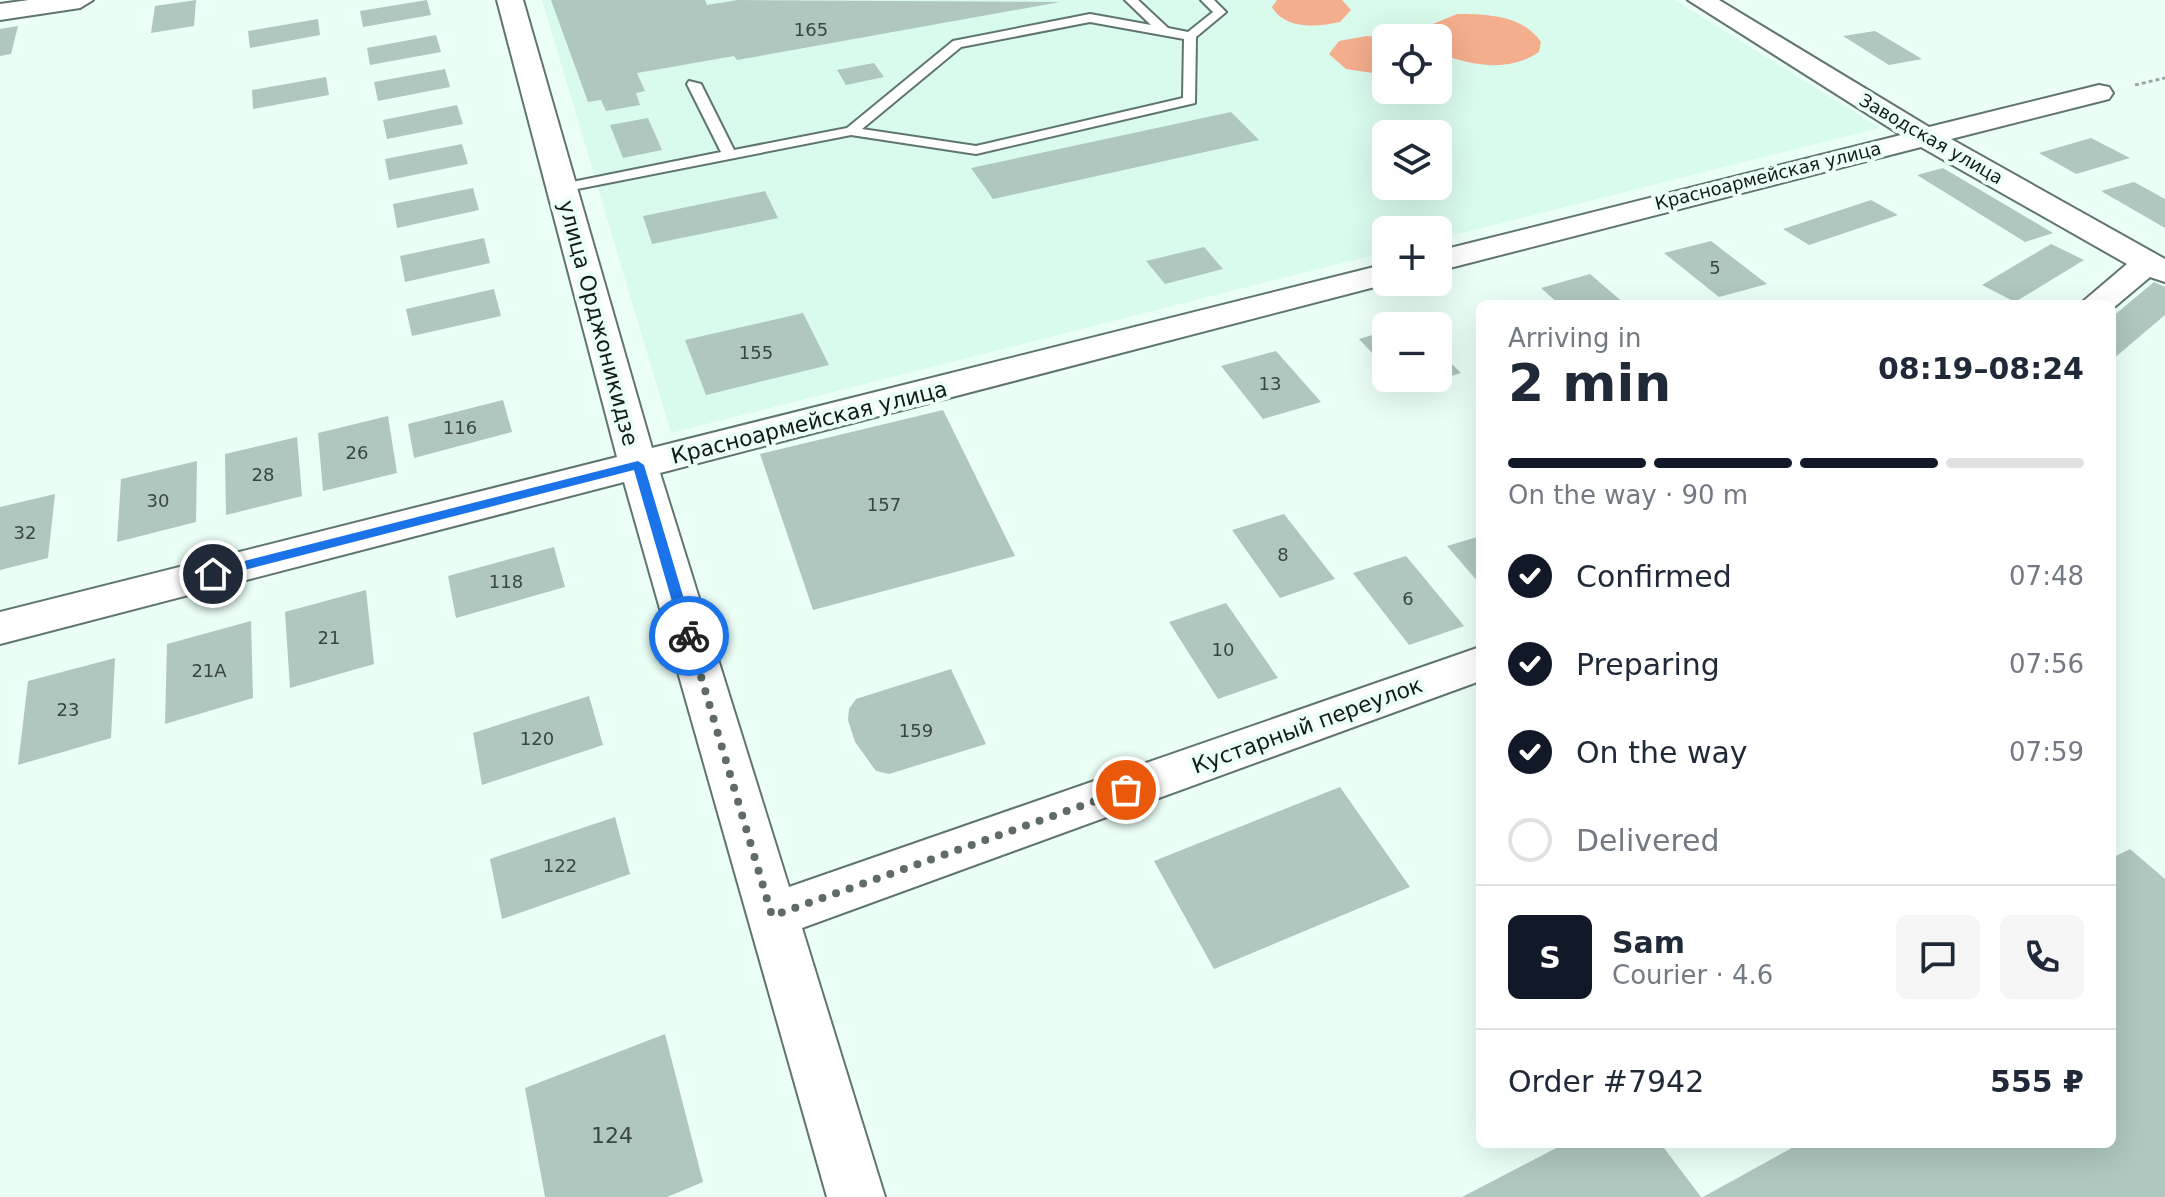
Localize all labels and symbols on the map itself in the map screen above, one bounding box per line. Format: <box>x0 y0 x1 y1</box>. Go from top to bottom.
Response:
house number: 165 <box>794 19 828 40</box>
street label: Заводская улица <box>1856 89 2007 188</box>
street label: Красноармейская улица <box>1653 137 1883 214</box>
street label: улица Орджоникидзе <box>554 198 643 449</box>
house number: 5 <box>1709 257 1721 278</box>
house number: 155 <box>739 342 773 363</box>
house number: 13 <box>1259 373 1281 394</box>
street label: Красноармейская улица <box>668 376 950 469</box>
house number: 116 <box>443 417 477 438</box>
house number: 26 <box>346 442 368 463</box>
house number: 28 <box>252 464 274 485</box>
house number: 30 <box>147 490 169 511</box>
house number: 157 <box>867 494 901 515</box>
house number: 32 <box>14 522 36 543</box>
pin <box>179 540 247 608</box>
house number: 8 <box>1277 544 1289 565</box>
house number: 118 <box>489 571 523 592</box>
house number: 6 <box>1402 588 1414 609</box>
courier <box>649 596 729 676</box>
house number: 21 <box>318 627 340 648</box>
house number: 10 <box>1212 639 1234 660</box>
house number: 21А <box>191 660 227 681</box>
street label: Кустарный переулок <box>1189 672 1426 779</box>
house number: 23 <box>57 699 79 720</box>
house number: 159 <box>899 720 933 741</box>
house number: 120 <box>520 728 554 749</box>
pin <box>1092 756 1160 824</box>
house number: 122 <box>543 855 577 876</box>
house number: 124 <box>591 1123 633 1148</box>

